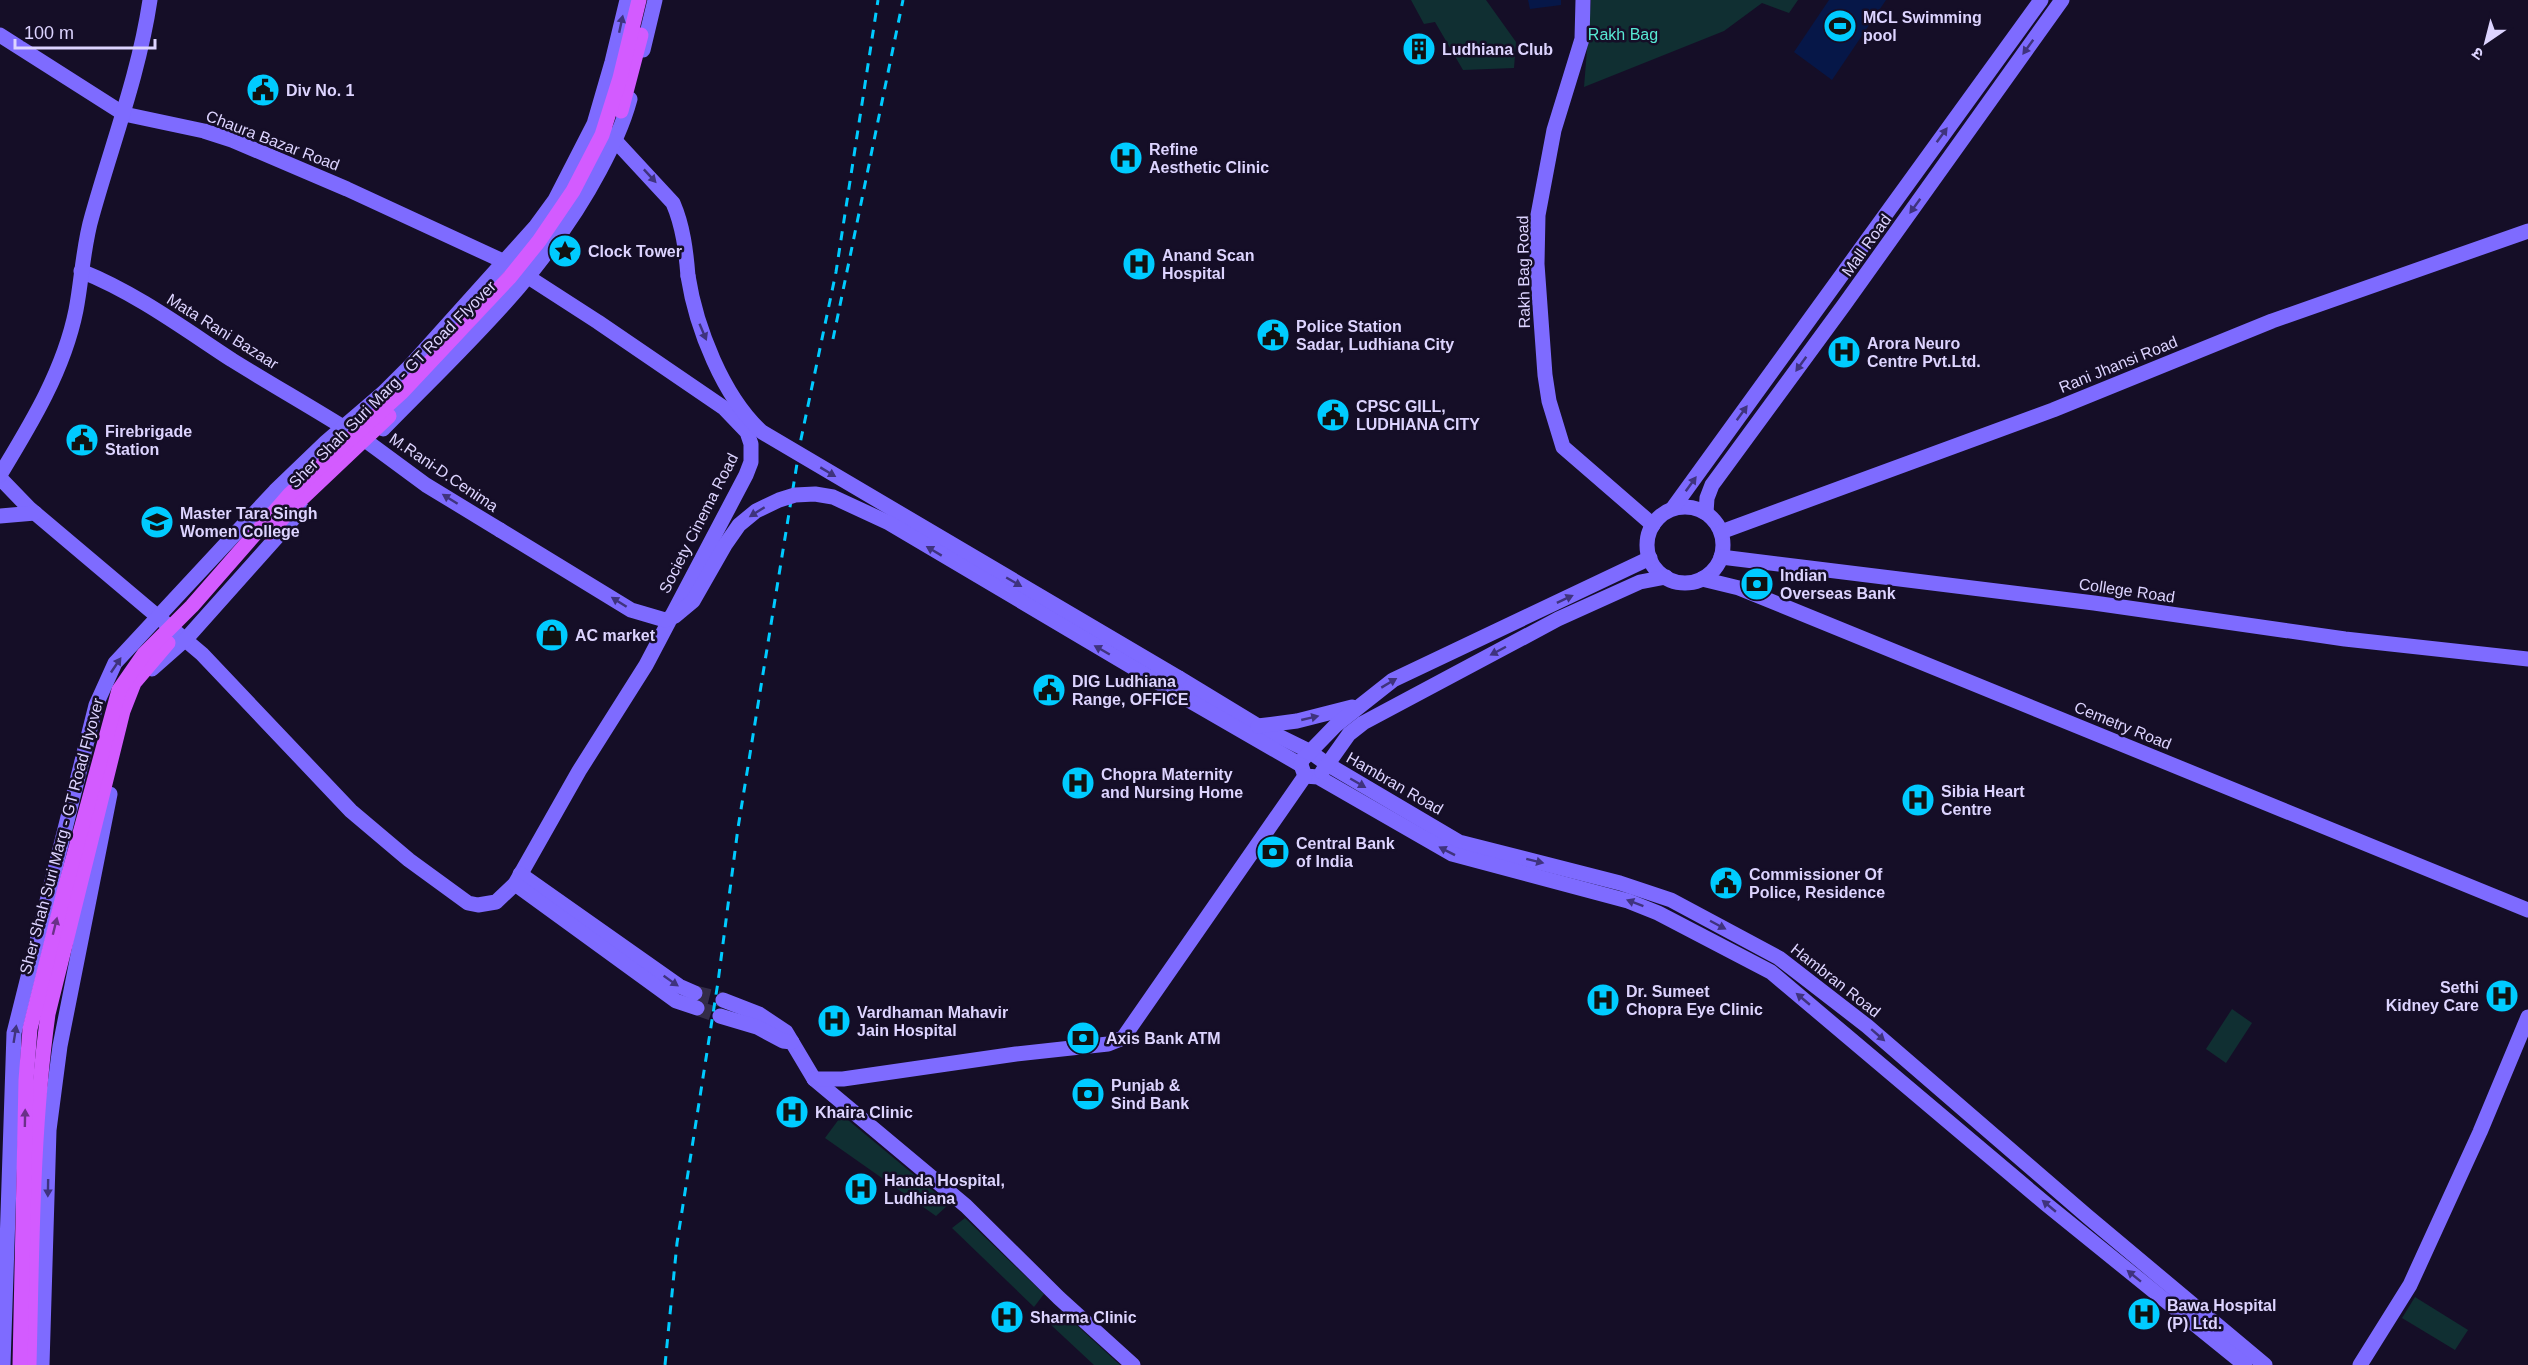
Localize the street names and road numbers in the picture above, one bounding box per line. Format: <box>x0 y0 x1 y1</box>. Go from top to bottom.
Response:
street label: Chaura Bazar Road <box>204 107 342 174</box>
street label: Mall Road <box>1838 211 1894 279</box>
street label: Rakh Bag Road <box>1514 215 1533 329</box>
street label: Sher Shah Suri Marg - GT Road Flyover <box>286 277 500 491</box>
street label: Mata Rani Bazaar <box>164 290 282 373</box>
street label: Rani Jhansi Road <box>2056 333 2180 396</box>
street label: M.Rani-D.Cenima <box>386 430 501 515</box>
street label: Society Cinema Road <box>656 450 741 596</box>
street label: College Road <box>2078 575 2176 606</box>
street label: Sher Shah Suri Marg - GT Road Flyover <box>16 696 107 976</box>
street label: Cemetry Road <box>2072 698 2174 753</box>
street label: Hambran Road <box>1344 749 1446 818</box>
street label: Hambran Road <box>1788 940 1884 1020</box>

